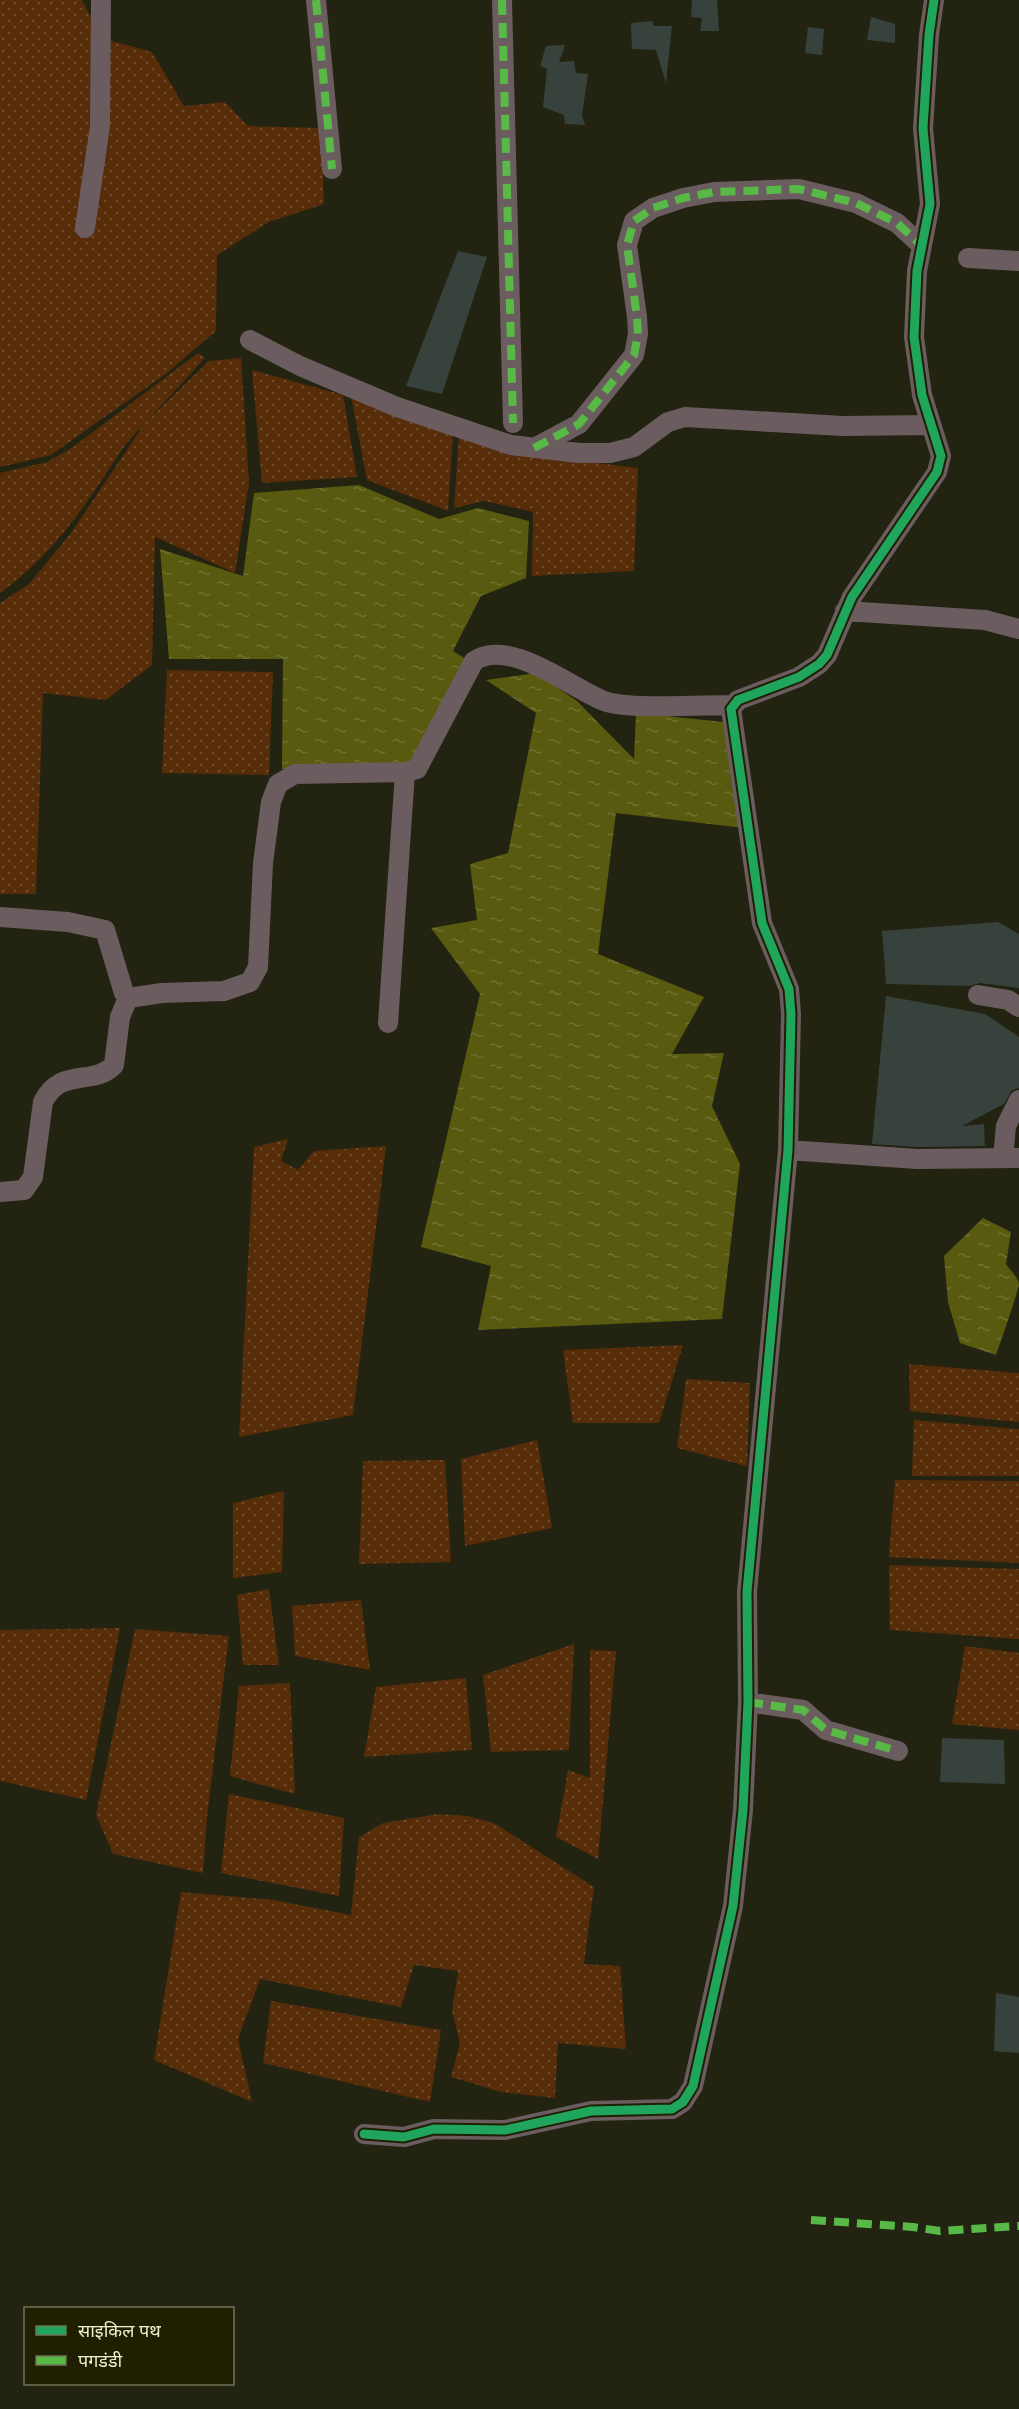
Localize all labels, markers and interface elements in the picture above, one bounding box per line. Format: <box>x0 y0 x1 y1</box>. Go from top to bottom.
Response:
legend <box>24 2307 234 2385</box>
text: साइकिल पथ <box>78 2320 161 2342</box>
text: पगडंडी <box>78 2350 123 2372</box>

